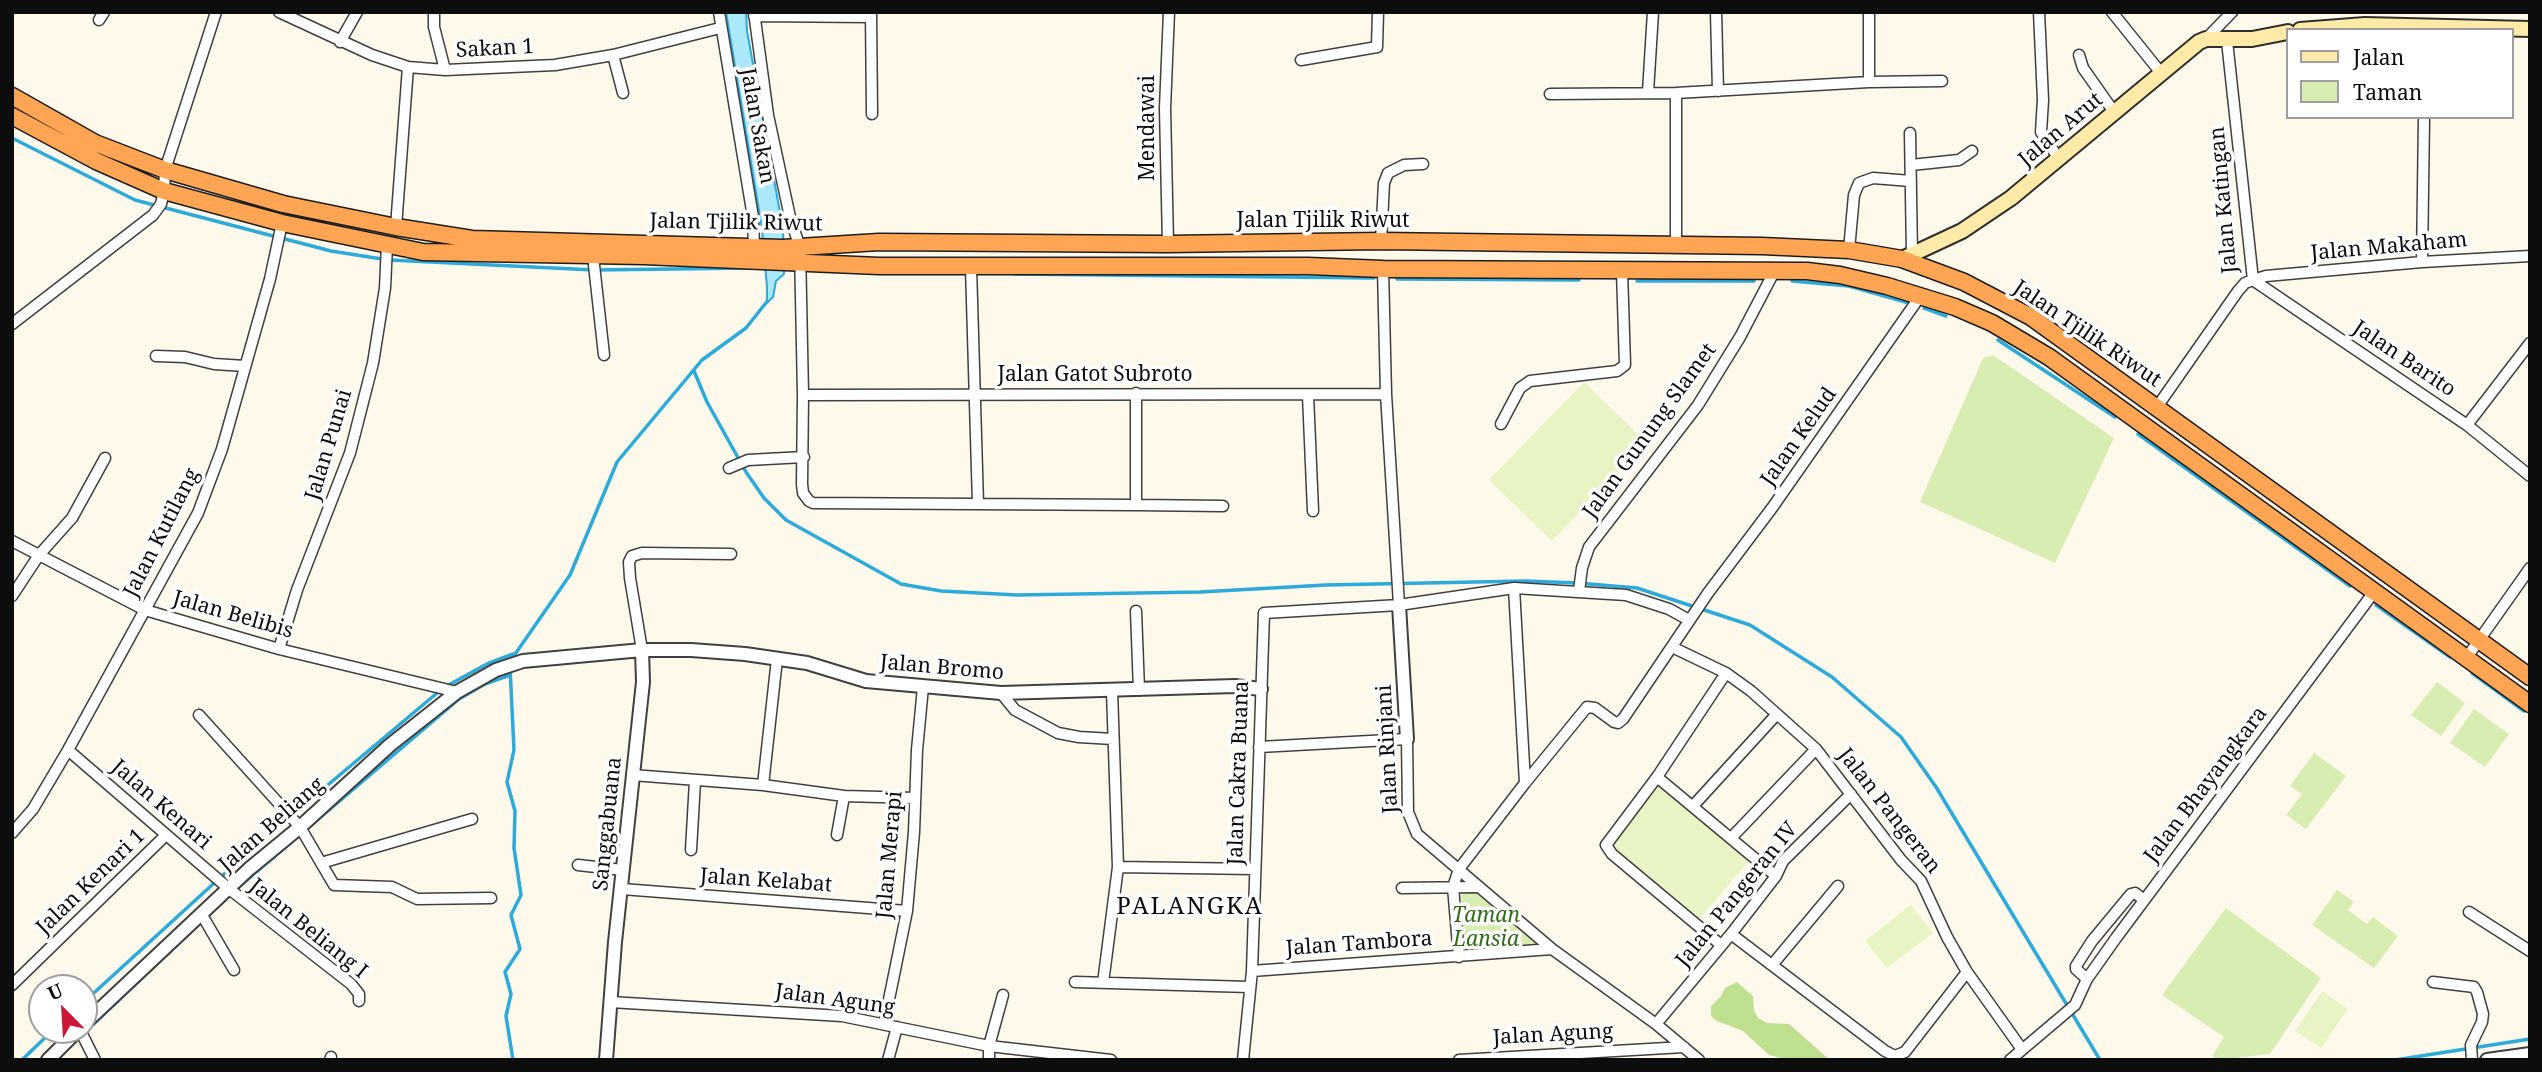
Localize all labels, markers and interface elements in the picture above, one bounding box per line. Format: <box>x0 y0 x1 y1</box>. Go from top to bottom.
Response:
legend <box>2286 28 2514 119</box>
street label: Sakan 1 <box>455 34 535 64</box>
text: Jalan <box>2353 43 2404 71</box>
street label: Jalan Sakan <box>734 66 780 186</box>
street label: Mendawai <box>1135 75 1161 181</box>
text: Taman <box>2353 78 2422 106</box>
street label: Jalan Arut <box>2014 88 2108 172</box>
street label: Jalan Katingan <box>2205 125 2243 275</box>
street label: Jalan Tjilik Riwut <box>1237 208 1409 234</box>
street label: Jalan Tjilik Riwut <box>649 209 823 237</box>
street label: Jalan Makaham <box>2310 228 2468 266</box>
street label: Jalan Tjilik Riwut <box>2008 275 2166 393</box>
street label: Jalan Barito <box>2348 315 2460 403</box>
street label: Jalan Gunung Slamet <box>1578 338 1722 524</box>
street label: Jalan Gatot Subroto <box>997 362 1193 388</box>
street label: Jalan Kelud <box>1756 383 1842 491</box>
street label: Jalan Punai <box>300 386 358 504</box>
street label: Jalan Kutilang <box>119 464 205 602</box>
street label: Jalan Belibis <box>170 586 296 644</box>
street label: Jalan Bromo <box>879 650 1005 686</box>
street label: Jalan Cakra Buana <box>1223 680 1255 866</box>
street label: Jalan Rinjani <box>1372 684 1404 814</box>
street label: Jalan Bhayangkara <box>2139 702 2273 868</box>
street label: Jalan Pangeran <box>1832 743 1946 879</box>
street label: Jalan Kenari <box>106 755 216 855</box>
street label: Sanggabuana <box>588 756 628 892</box>
street label: Jalan Beliang <box>214 772 330 878</box>
street label: Jalan Merapi <box>872 790 908 920</box>
street label: Jalan Pangeran IV <box>1671 817 1803 973</box>
street label: Jalan Kenari 1 <box>31 824 151 940</box>
street label: Jalan Kelabat <box>699 864 833 898</box>
street label: Jalan Beliang I <box>244 874 372 984</box>
district label: PALANGKA <box>1117 893 1263 921</box>
park label: Taman Lansia <box>1452 903 1520 953</box>
street label: Jalan Tambora <box>1285 926 1433 962</box>
north arrow <box>28 974 98 1044</box>
text: U <box>43 977 67 1006</box>
street label: Jalan Agung <box>774 979 896 1021</box>
street label: Jalan Agung <box>1492 1019 1614 1051</box>

